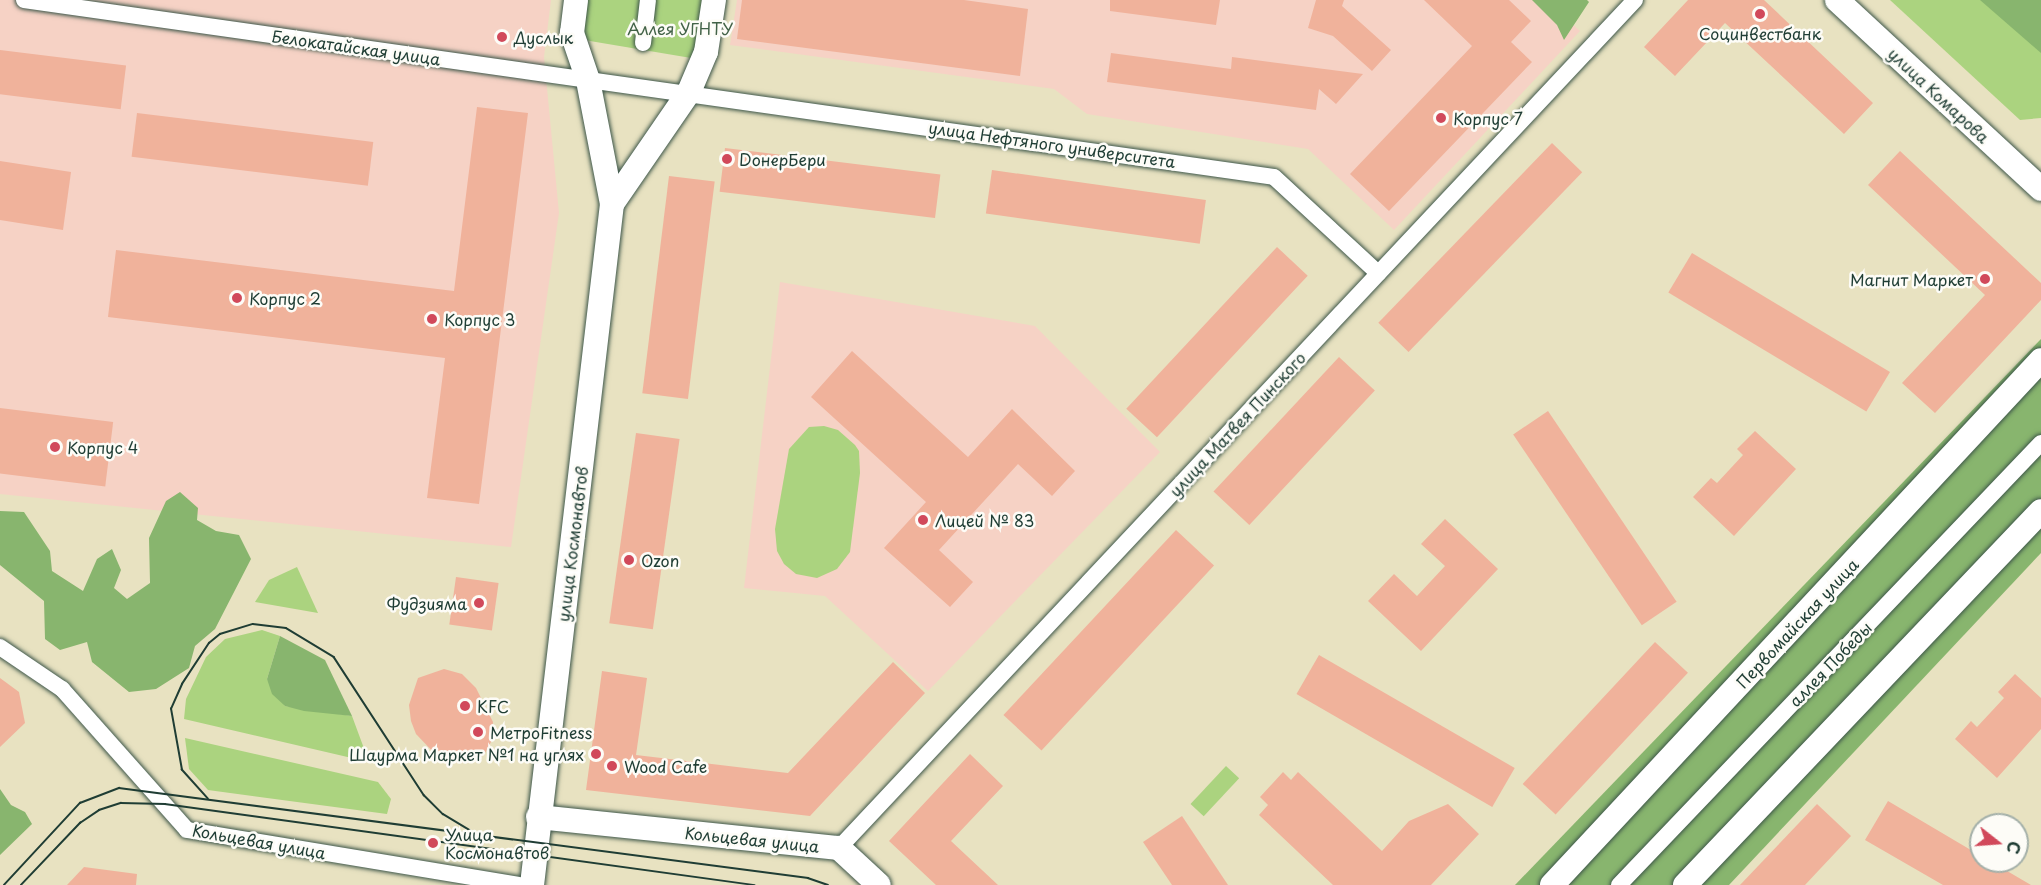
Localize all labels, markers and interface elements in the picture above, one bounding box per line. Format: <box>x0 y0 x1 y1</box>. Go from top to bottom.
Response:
marker: Социнвестбанк <box>1753 7 1767 21</box>
park label: Аллея УГНТУ <box>627 18 733 38</box>
place label: Социнвестбанк <box>1699 23 1821 43</box>
street label: Белокатайская улица <box>270 26 442 68</box>
place label: Дуслык <box>514 27 573 47</box>
marker: Дуслык <box>495 30 509 44</box>
street label: улица Комарова <box>1884 43 1994 147</box>
place label: Корпус 7 <box>1453 108 1523 128</box>
marker: Корпус 7 <box>1434 111 1448 125</box>
street label: улица Нефтяного университета <box>926 117 1178 171</box>
place label: DонерБери <box>739 149 826 169</box>
marker: DонерБери <box>720 152 734 166</box>
place label: Магнит Маркет <box>1849 269 1973 289</box>
marker: Магнит Маркет <box>1978 272 1992 286</box>
place label: Корпус 2 <box>249 288 322 308</box>
marker: Корпус 2 <box>230 291 244 305</box>
place label: Корпус 3 <box>444 309 516 329</box>
marker: Корпус 3 <box>425 312 439 326</box>
street label: улица Матвея Пинского <box>1165 348 1309 500</box>
place label: Корпус 4 <box>67 437 139 457</box>
marker: Корпус 4 <box>48 440 62 454</box>
street label: улица Космонавтов <box>553 465 591 623</box>
place label: Лицей № 83 <box>935 510 1034 530</box>
marker: Лицей № 83 <box>916 513 930 527</box>
place label: Ozon <box>641 550 679 570</box>
marker: Ozon <box>622 553 636 567</box>
street label: Первомайская улица <box>1732 554 1862 692</box>
place label: Фудзияма <box>387 593 467 613</box>
marker: Фудзияма <box>472 596 486 610</box>
street label: аллея Победы <box>1785 618 1875 710</box>
place label: KFC <box>477 696 509 716</box>
marker: KFC <box>458 699 472 713</box>
place label: МетроFitness <box>490 722 592 742</box>
marker: МетроFitness <box>471 725 485 739</box>
place label: Шаурма Маркет №1 на углях <box>347 744 584 764</box>
marker: Шаурма Маркет №1 на углях <box>589 747 603 761</box>
place label: Wood Cafe <box>624 756 708 776</box>
marker: Wood Cafe <box>605 759 619 773</box>
north arrow <box>1969 813 2029 873</box>
street label: Кольцевая улица <box>190 820 328 862</box>
street label: Кольцевая улица <box>683 822 821 856</box>
place label: Улица Космонавтов <box>445 824 549 862</box>
marker: Улица Космонавтов <box>426 836 440 850</box>
text: С <box>2001 838 2028 857</box>

